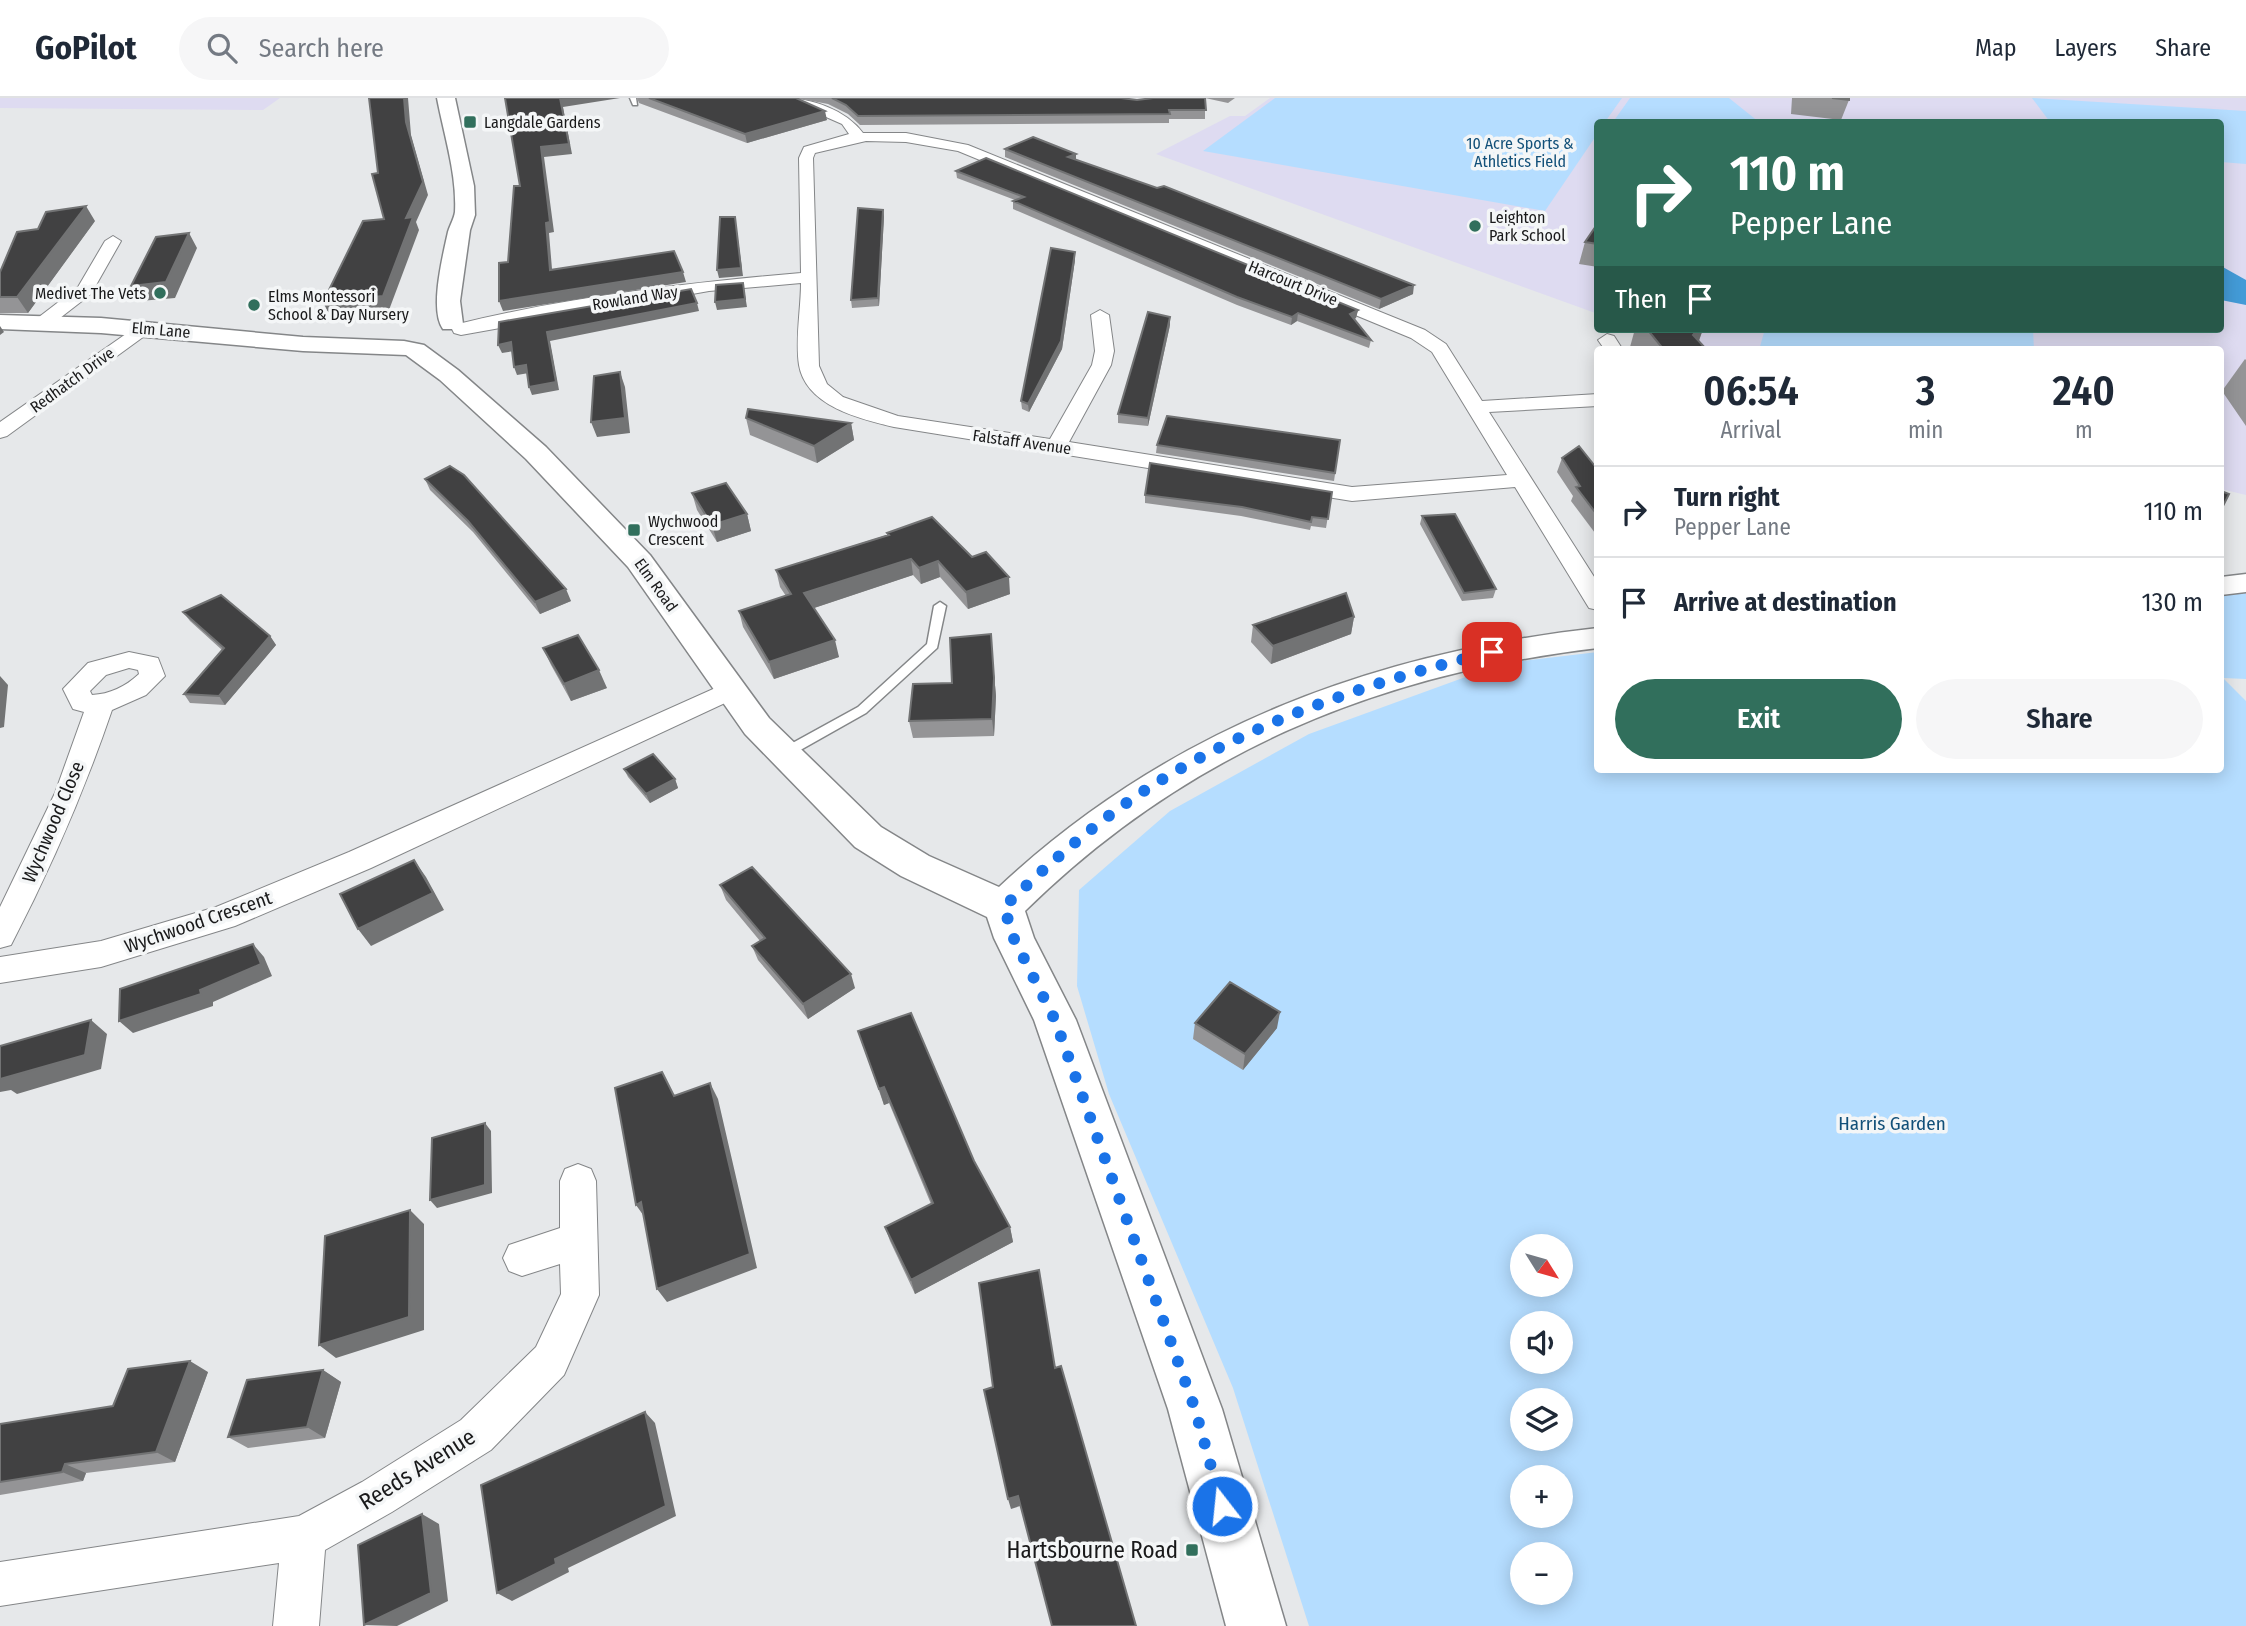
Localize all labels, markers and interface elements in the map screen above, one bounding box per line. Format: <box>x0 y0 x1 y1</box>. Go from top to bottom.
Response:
search box <box>179 17 669 80</box>
text: GoPilot <box>35 28 137 68</box>
icon: search <box>203 29 241 67</box>
text: Search here <box>259 33 384 64</box>
text: Map <box>1975 34 2017 62</box>
text: Layers <box>2055 34 2117 62</box>
text: Share <box>2155 34 2211 62</box>
place label: Langdale Gardens <box>484 113 601 132</box>
marker: Langdale Gardens <box>462 114 478 130</box>
park label: 10 Acre Sports & Athletics Field <box>1466 134 1574 171</box>
text: 110 m <box>1730 144 1845 203</box>
icon: right <box>1615 147 1706 238</box>
text: Pepper Lane <box>1730 204 1892 242</box>
place label: Leighton Park School <box>1489 208 1565 245</box>
marker: Leighton Park School <box>1467 218 1483 234</box>
street label: Harcourt Drive <box>1246 257 1340 310</box>
icon: arrive <box>1681 280 1719 318</box>
street label: Rowland Way <box>591 282 680 314</box>
place label: Medivet The Vets <box>35 284 146 303</box>
text: Then <box>1615 284 1667 315</box>
marker: Medivet The Vets <box>152 285 168 301</box>
place label: Elms Montessori School & Day Nursery <box>268 287 410 324</box>
marker: Elms Montessori School & Day Nursery <box>246 297 262 313</box>
street label: Elm Lane <box>131 318 191 342</box>
street label: Redhatch Drive <box>26 343 118 417</box>
text: 06:54 <box>1703 366 1799 416</box>
text: 3 <box>1916 366 1936 416</box>
text: 240 <box>2053 366 2115 416</box>
text: Arrival <box>1720 416 1781 444</box>
text: min <box>1908 416 1943 444</box>
text: m <box>2075 416 2093 444</box>
street label: Falstaff Avenue <box>971 426 1073 458</box>
text: Turn right <box>1674 482 1780 513</box>
icon: right <box>1615 493 1653 531</box>
text: 110 m <box>2143 496 2203 527</box>
place label: Wychwood Crescent <box>648 512 718 549</box>
text: Pepper Lane <box>1674 513 1791 541</box>
marker: Wychwood Crescent <box>626 522 642 538</box>
street label: Elm Road <box>630 555 682 615</box>
icon: arrive <box>1615 584 1653 622</box>
text: Arrive at destination <box>1674 587 1897 618</box>
text: 130 m <box>2141 587 2203 618</box>
pin <box>1462 622 1522 682</box>
icon: arrive <box>1473 633 1511 671</box>
button: Exit <box>1615 679 1902 759</box>
button: Share <box>1916 679 2203 759</box>
street label: Wychwood Close <box>17 758 89 886</box>
street label: Wychwood Crescent <box>121 886 275 958</box>
park label: Harris Garden <box>1838 1112 1946 1135</box>
north arrow <box>1510 1234 1573 1297</box>
map controls <box>1510 1234 1573 1605</box>
button: sound <box>1510 1311 1573 1374</box>
button: layers <box>1510 1388 1573 1451</box>
street label: Reeds Avenue <box>354 1422 480 1516</box>
button: + <box>1510 1465 1573 1528</box>
position arrow <box>1185 1469 1259 1543</box>
place label: Hartsbourne Road <box>1006 1536 1178 1564</box>
marker: Hartsbourne Road <box>1184 1542 1200 1558</box>
button: − <box>1510 1542 1573 1605</box>

